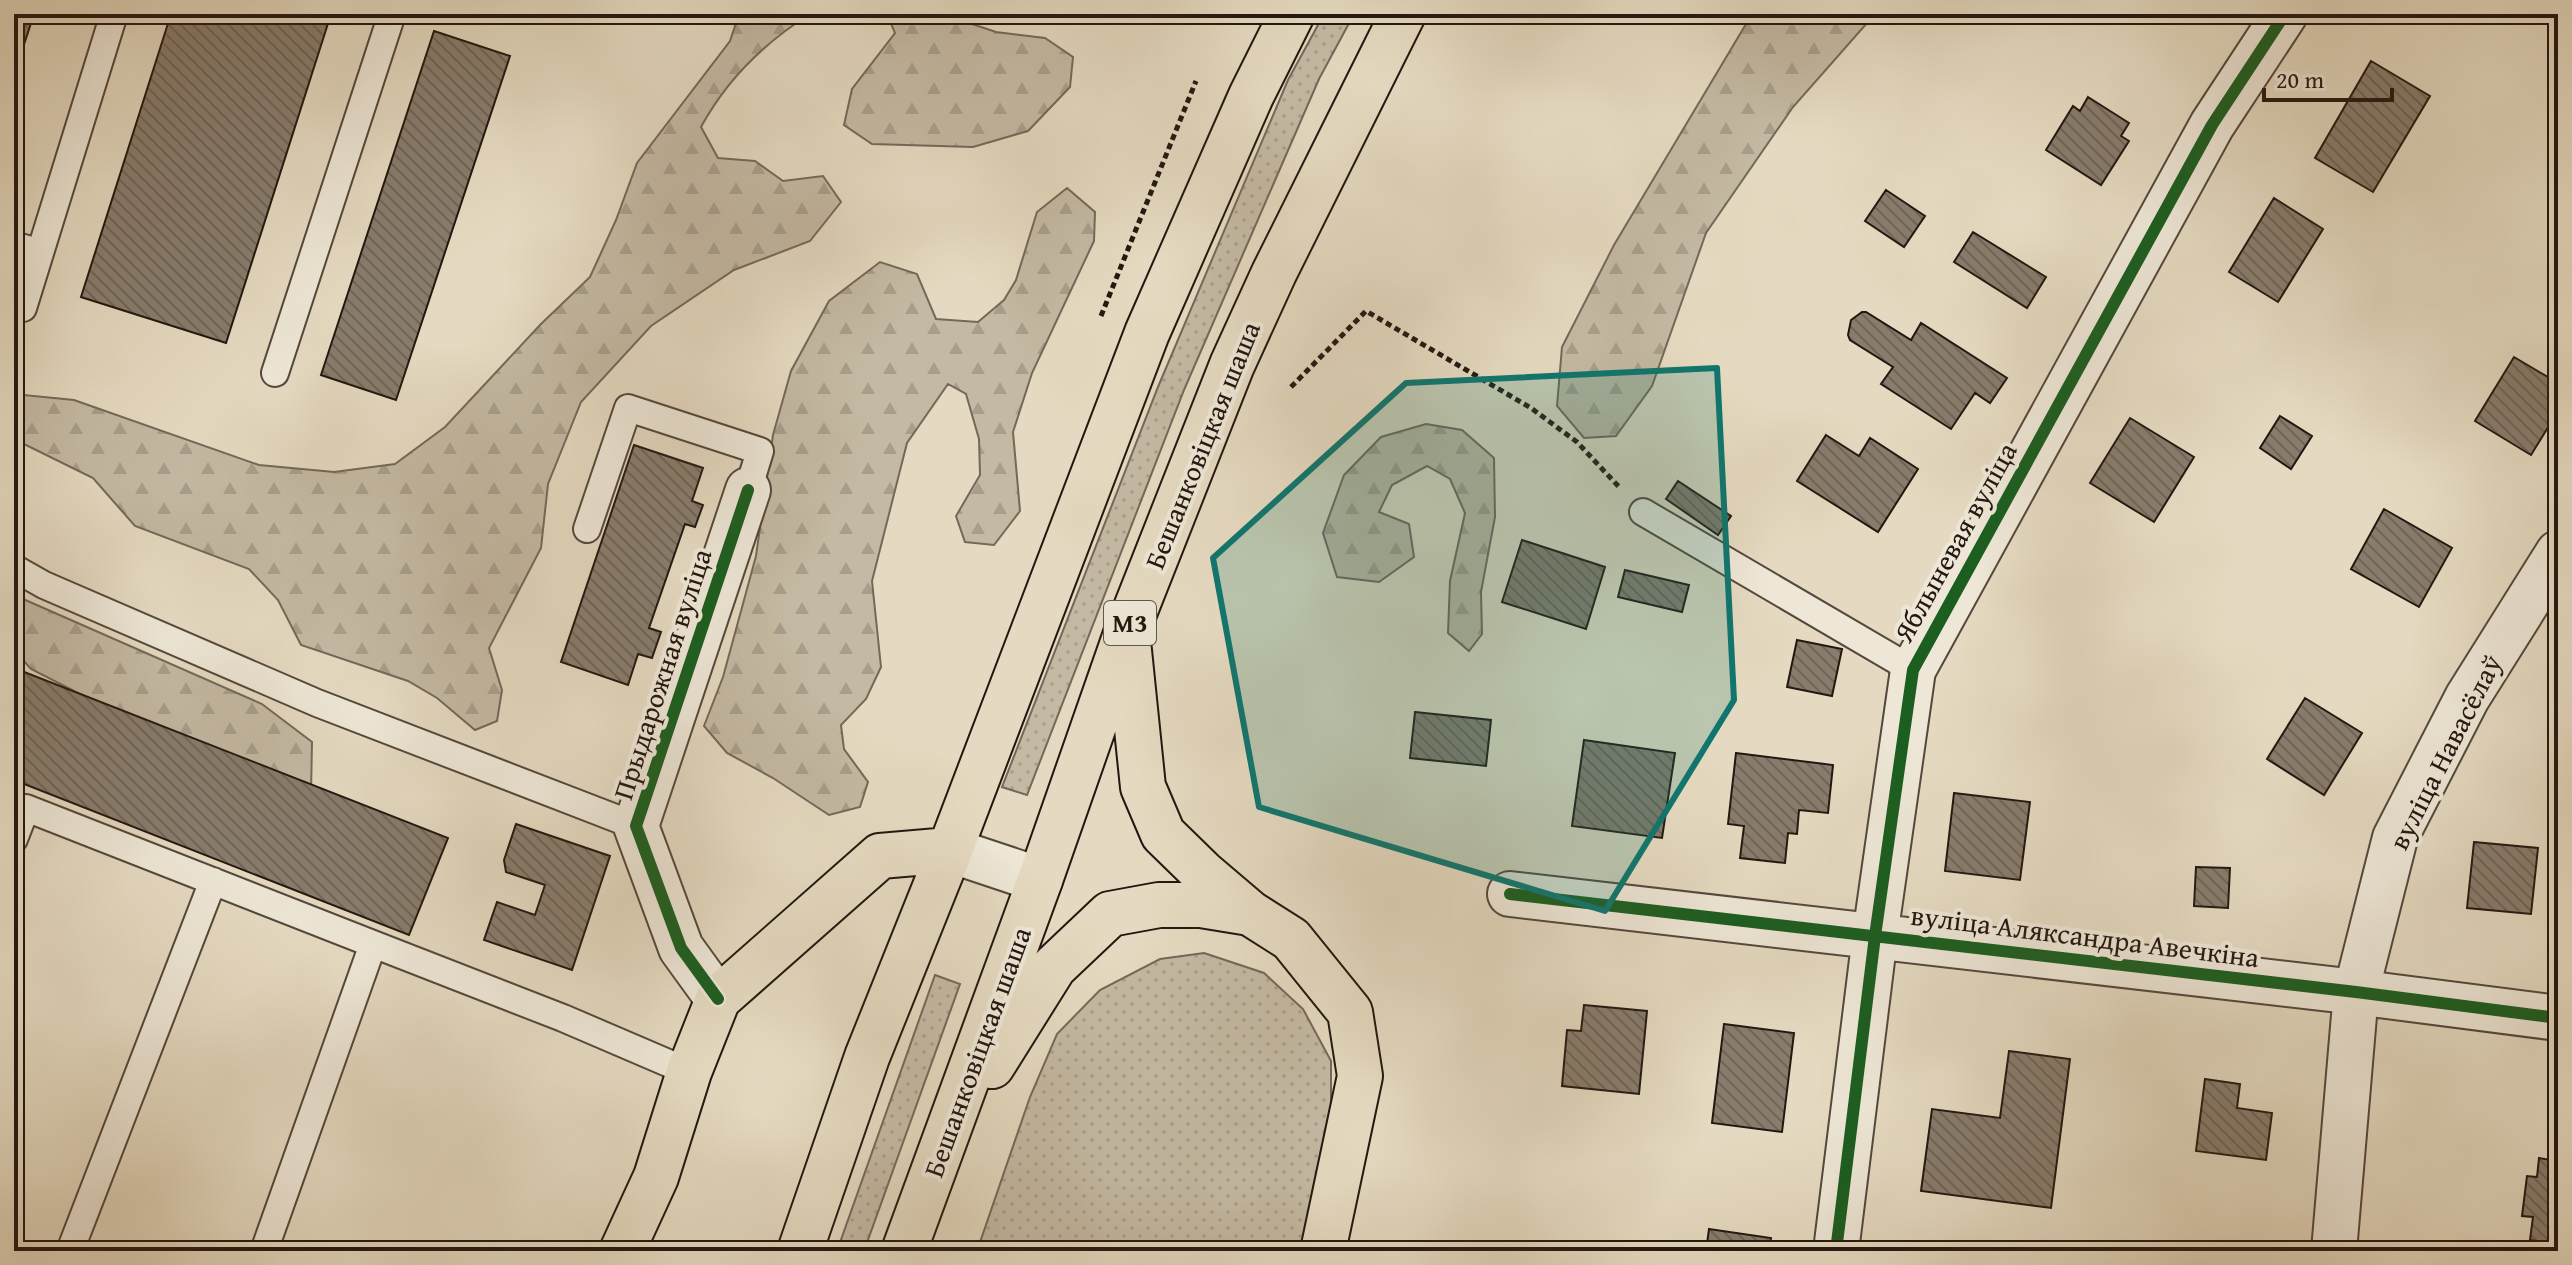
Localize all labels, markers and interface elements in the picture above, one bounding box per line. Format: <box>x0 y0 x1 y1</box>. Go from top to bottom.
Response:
scale bar <box>2264 52 2392 102</box>
text: 20 m <box>2276 62 2324 97</box>
street label: Бешанковіцкая шаша <box>1133 314 1270 575</box>
street label: Яблыневая вуліца <box>1882 434 2027 650</box>
street label: Прыдарожная вуліца <box>602 542 722 805</box>
road number: М3 <box>1104 601 1156 645</box>
street label: вуліца Навасёлаў <box>2378 647 2511 856</box>
street label: вуліца Аляксандра Авечкіна <box>1909 894 2262 977</box>
street label: Бешанковіцкая шаша <box>912 920 1041 1183</box>

